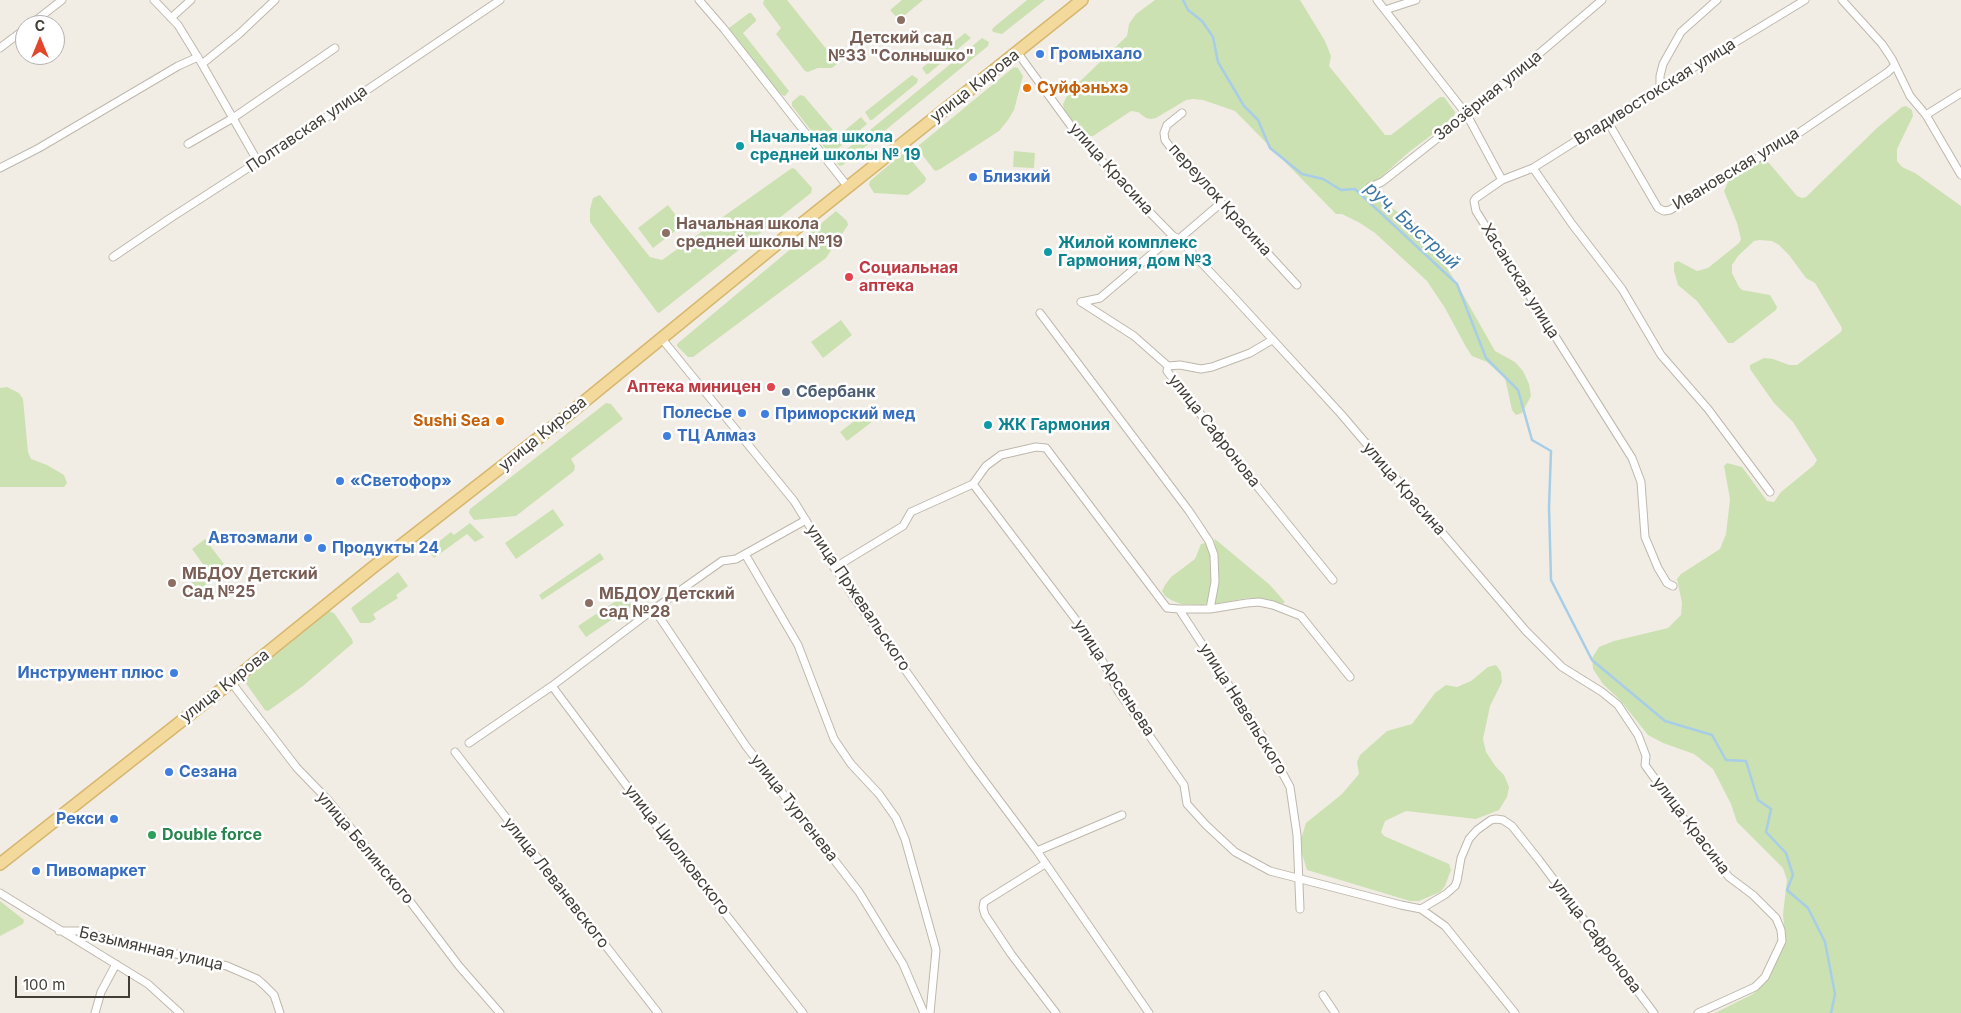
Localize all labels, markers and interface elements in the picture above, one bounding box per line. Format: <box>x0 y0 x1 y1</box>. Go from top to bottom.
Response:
marker: Детский сад №33 "Солнышко" <box>895 14 907 26</box>
north arrow <box>15 15 65 65</box>
text: С <box>35 17 45 34</box>
place label: Детский сад №33 "Солнышко" <box>828 28 974 66</box>
street label: Владивостокская улица <box>1571 34 1739 150</box>
place label: Громыхало <box>1050 44 1142 64</box>
street label: улица Кирова <box>927 45 1023 127</box>
street label: Заозёрная улица <box>1430 47 1546 145</box>
marker: Громыхало <box>1034 48 1046 60</box>
place label: Суйфэньхэ <box>1037 78 1128 98</box>
street label: Полтавская улица <box>243 81 371 177</box>
marker: Суйфэньхэ <box>1021 82 1033 94</box>
street label: улица Красина <box>1065 119 1157 219</box>
street label: Ивановская улица <box>1669 124 1803 214</box>
place label: Начальная школа средней школы № 19 <box>750 127 921 165</box>
marker: Начальная школа средней школы № 19 <box>734 140 746 152</box>
street label: переулок Красина <box>1165 140 1275 260</box>
place label: Близкий <box>983 167 1051 187</box>
marker: Близкий <box>967 171 979 183</box>
water label: руч. Быстрый <box>1360 178 1464 274</box>
place label: Начальная школа средней школы №19 <box>676 214 843 252</box>
street label: Хасанская улица <box>1477 220 1563 342</box>
marker: Начальная школа средней школы №19 <box>660 227 672 239</box>
place label: Жилой комплекс Гармония, дом №3 <box>1058 233 1212 271</box>
marker: Жилой комплекс Гармония, дом №3 <box>1042 246 1054 258</box>
place label: Социальная аптека <box>859 258 958 296</box>
marker: Социальная аптека <box>843 271 855 283</box>
street label: улица Сафронова <box>1164 371 1264 491</box>
place label: Аптека миницен <box>627 377 761 397</box>
marker: Аптека миницен <box>765 381 777 393</box>
place label: Сбербанк <box>796 382 876 402</box>
marker: Сбербанк <box>780 386 792 398</box>
street label: улица Кирова <box>495 393 591 475</box>
place label: Полесье <box>663 403 732 423</box>
place label: Приморский мед <box>775 404 916 424</box>
marker: Полесье <box>736 407 748 419</box>
marker: Приморский мед <box>759 408 771 420</box>
place label: Sushi Sea <box>413 411 490 431</box>
marker: Sushi Sea <box>494 415 506 427</box>
place label: ЖК Гармония <box>998 415 1110 435</box>
marker: ЖК Гармония <box>982 419 994 431</box>
place label: ТЦ Алмаз <box>677 426 756 446</box>
marker: ТЦ Алмаз <box>661 430 673 442</box>
street label: улица Красина <box>1358 439 1450 539</box>
place label: «Светофор» <box>350 471 452 491</box>
marker: «Светофор» <box>334 475 346 487</box>
street label: улица Пржевальского <box>802 521 914 675</box>
place label: Автоэмали <box>208 528 298 548</box>
marker: Автоэмали <box>302 532 314 544</box>
place label: Продукты 24 <box>332 538 439 558</box>
marker: Продукты 24 <box>316 542 328 554</box>
place label: МБДОУ Детский Сад №25 <box>182 564 318 602</box>
marker: МБДОУ Детский Сад №25 <box>166 577 178 589</box>
place label: МБДОУ Детский сад №28 <box>599 584 735 622</box>
marker: МБДОУ Детский сад №28 <box>583 597 595 609</box>
street label: улица Арсеньева <box>1069 616 1159 740</box>
street label: улица Невельского <box>1195 640 1291 778</box>
street label: улица Кирова <box>177 645 273 727</box>
place label: Инструмент плюс <box>18 663 164 683</box>
marker: Инструмент плюс <box>168 667 180 679</box>
street label: улица Тургенева <box>746 750 842 866</box>
place label: Сезана <box>179 762 237 782</box>
marker: Сезана <box>163 766 175 778</box>
street label: улица Красина <box>1648 774 1734 878</box>
street label: улица Циолковского <box>620 781 734 919</box>
street label: улица Белинского <box>312 788 418 908</box>
place label: Рекси <box>56 809 104 829</box>
marker: Рекси <box>108 813 120 825</box>
street label: улица Леваневского <box>499 814 613 952</box>
place label: Double force <box>162 825 262 845</box>
marker: Double force <box>146 829 158 841</box>
place label: Пивомаркет <box>46 861 146 881</box>
marker: Пивомаркет <box>30 865 42 877</box>
street label: улица Сафронова <box>1547 875 1645 997</box>
street label: Безымянная улица <box>77 923 225 975</box>
scale bar <box>18 966 132 998</box>
text: 100 m <box>23 975 65 994</box>

